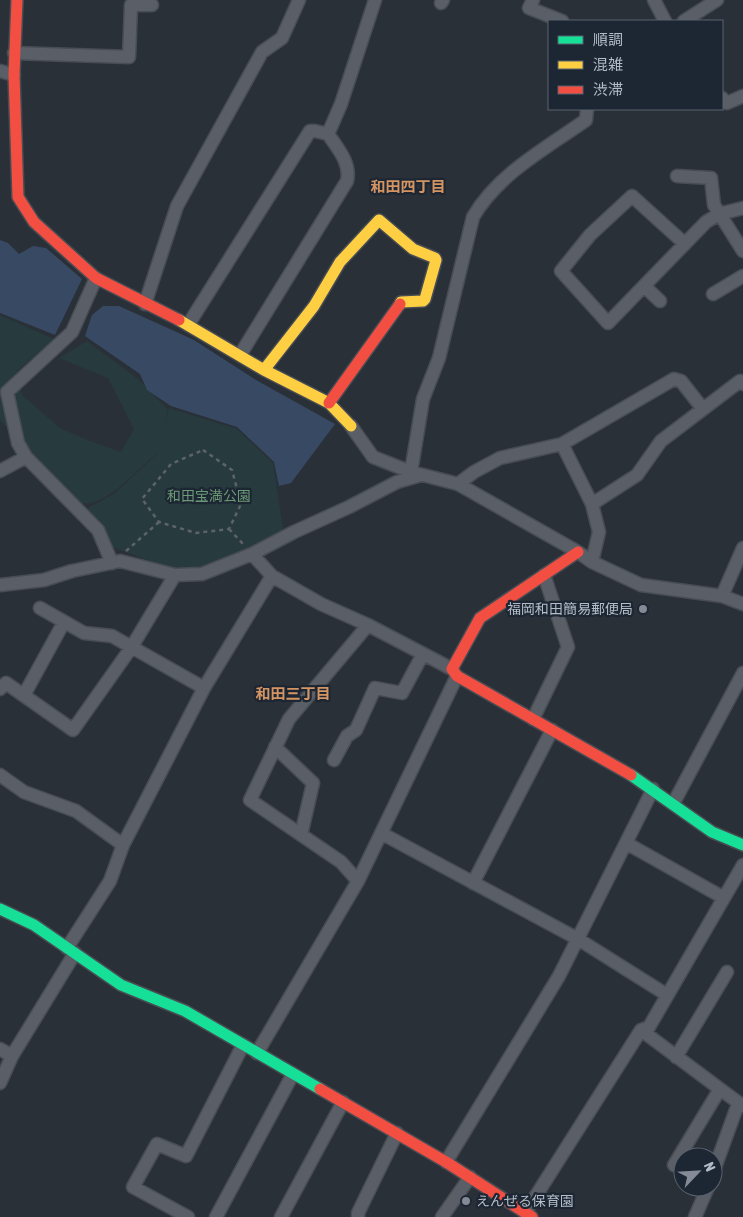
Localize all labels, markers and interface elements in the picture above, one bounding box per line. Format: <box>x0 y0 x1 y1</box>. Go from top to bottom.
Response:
legend <box>548 20 723 110</box>
text: 順調 <box>593 31 623 48</box>
text: 混雑 <box>593 56 623 73</box>
text: 渋滞 <box>593 81 623 98</box>
district label: 和田四丁目 <box>370 178 446 195</box>
park label: 和田宝満公園 <box>167 488 251 504</box>
place label: 福岡和田簡易郵便局 <box>507 601 633 617</box>
marker: 福岡和田簡易郵便局 <box>637 603 649 615</box>
district label: 和田三丁目 <box>255 685 331 702</box>
north arrow <box>673 1147 723 1197</box>
text: N <box>701 1159 719 1174</box>
place label: えんぜる保育園 <box>476 1193 574 1209</box>
marker: えんぜる保育園 <box>460 1195 472 1207</box>

